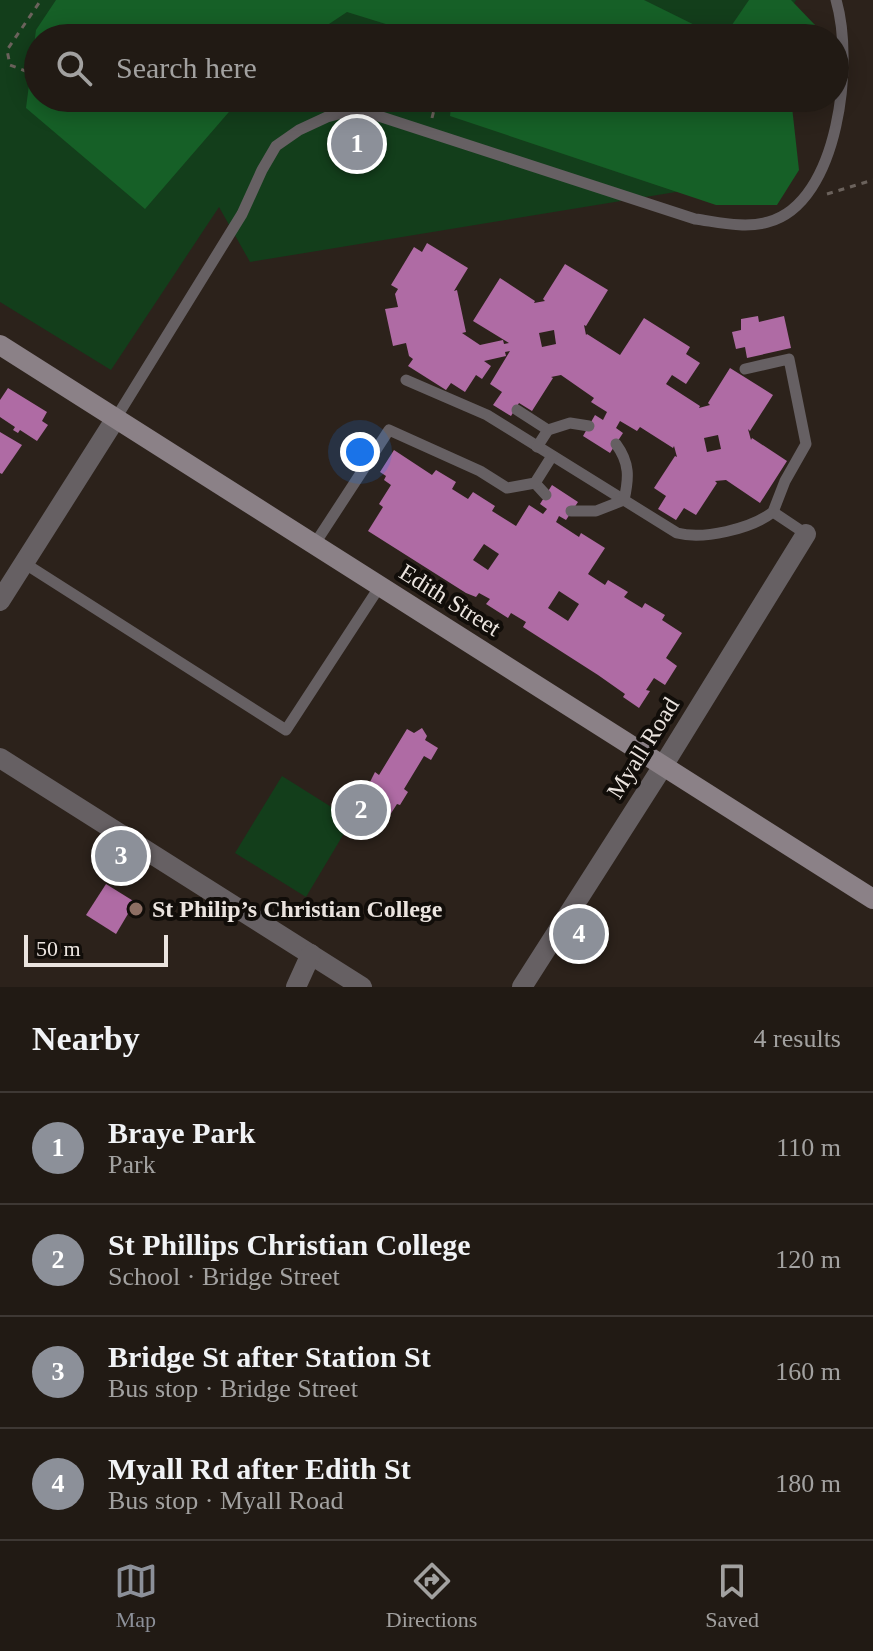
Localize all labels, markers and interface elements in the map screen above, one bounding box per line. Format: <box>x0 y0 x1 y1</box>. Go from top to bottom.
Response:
search box <box>24 24 849 112</box>
icon: search <box>52 46 96 90</box>
text: Search here <box>116 51 257 84</box>
pin: 1 <box>331 114 383 174</box>
your location <box>340 432 380 472</box>
street label: Edith Street <box>395 559 505 641</box>
street label: Myall Road <box>602 693 684 803</box>
pin: 2 <box>335 780 387 840</box>
pin: 3 <box>95 826 147 886</box>
place label: St Philip’s Christian College <box>152 896 443 922</box>
marker: St Philip’s Christian College <box>127 900 145 918</box>
pin: 4 <box>553 904 605 964</box>
scale bar <box>24 931 168 967</box>
text: 50 m <box>36 936 81 961</box>
text: Nearby <box>32 1020 140 1057</box>
text: 4 results <box>754 1024 841 1053</box>
text: Braye Park <box>108 1116 255 1149</box>
text: 1 <box>52 1133 65 1162</box>
text: 110 m <box>776 1133 841 1162</box>
text: Park <box>108 1150 156 1179</box>
text: St Phillips Christian College <box>108 1228 471 1261</box>
text: 2 <box>52 1245 65 1274</box>
text: 120 m <box>775 1245 841 1274</box>
text: School · Bridge Street <box>108 1262 340 1291</box>
text: Bridge St after Station St <box>108 1340 431 1373</box>
text: 3 <box>52 1357 65 1386</box>
text: 160 m <box>775 1357 841 1386</box>
text: Bus stop · Bridge Street <box>108 1374 358 1403</box>
text: Myall Rd after Edith St <box>108 1452 411 1485</box>
text: 4 <box>52 1469 65 1498</box>
text: 180 m <box>775 1469 841 1498</box>
text: Bus stop · Myall Road <box>108 1486 343 1515</box>
tab: Map <box>114 1559 158 1633</box>
tab: Directions <box>386 1559 477 1633</box>
tab: Saved <box>705 1559 759 1633</box>

